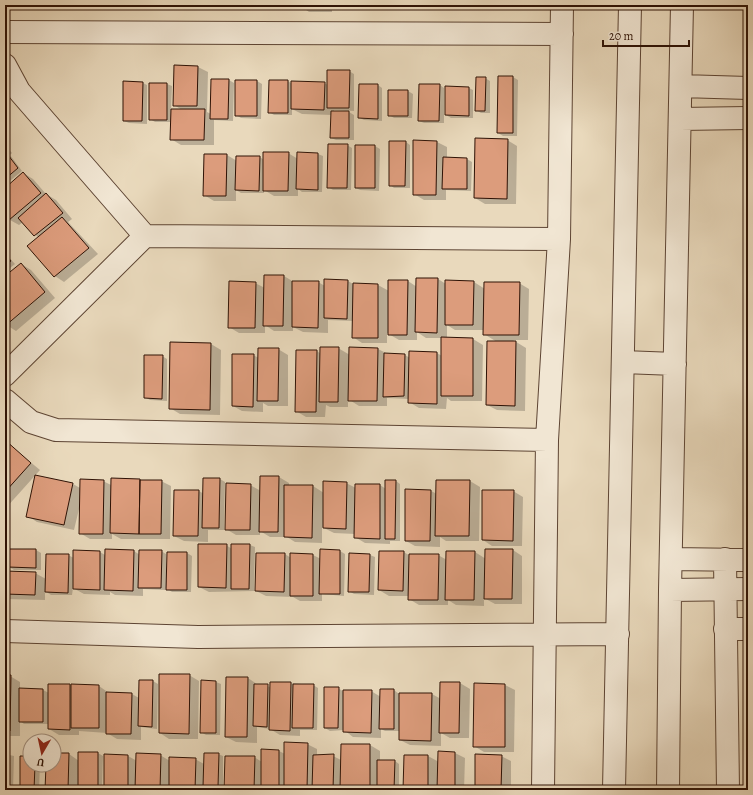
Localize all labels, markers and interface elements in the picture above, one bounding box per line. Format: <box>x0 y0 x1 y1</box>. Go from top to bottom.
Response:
scale bar <box>603 22 689 48</box>
text: 20 m <box>609 28 633 44</box>
north arrow <box>22 733 62 773</box>
text: U <box>35 754 45 770</box>

